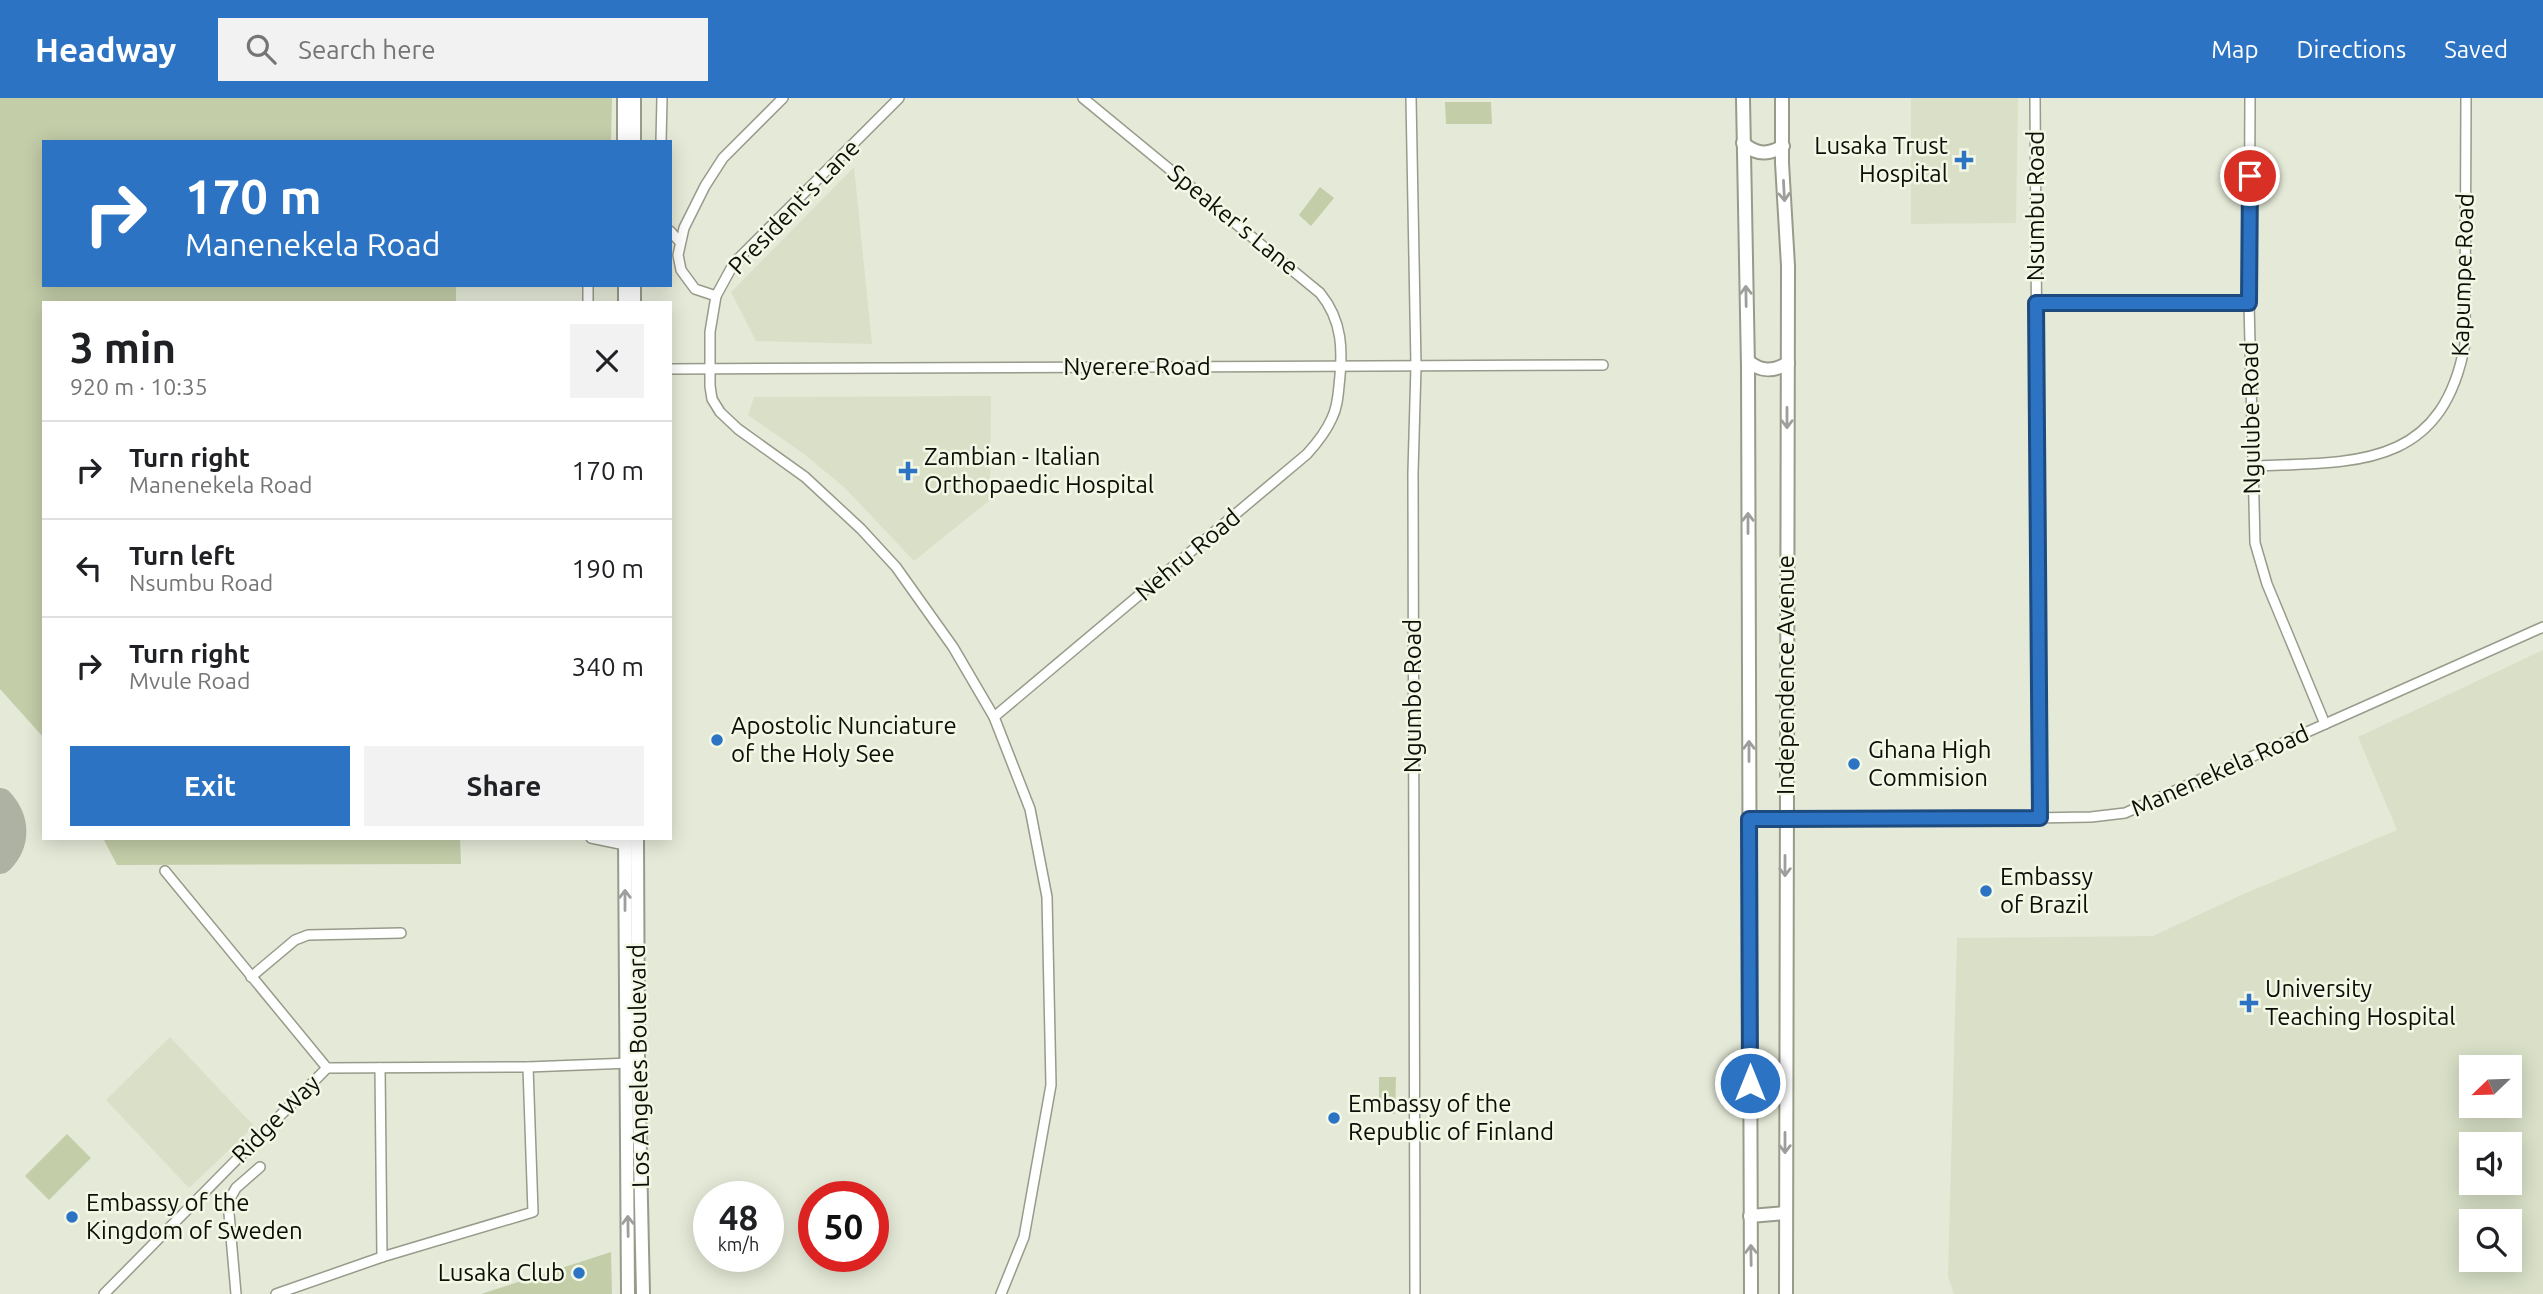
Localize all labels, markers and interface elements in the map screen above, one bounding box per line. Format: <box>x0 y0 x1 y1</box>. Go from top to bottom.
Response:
search box <box>218 18 708 81</box>
icon: search <box>242 30 280 68</box>
text: Headway <box>35 31 176 68</box>
text: Search here <box>298 35 436 64</box>
text: Map <box>2211 36 2258 63</box>
text: Directions <box>2296 36 2406 63</box>
text: Saved <box>2444 36 2508 63</box>
street label: Nsumbu Road <box>2022 131 2049 281</box>
place label: Lusaka Trust Hospital <box>1814 132 1949 187</box>
street label: President's Lane <box>723 134 865 280</box>
pin <box>2220 146 2280 206</box>
marker: Lusaka Trust Hospital <box>1954 150 1974 170</box>
icon: arrive <box>2231 157 2269 195</box>
street label: Speaker's Lane <box>1163 159 1304 280</box>
icon: right <box>70 168 161 259</box>
text: 170 m <box>185 168 322 223</box>
one-way arrow <box>1778 179 1791 201</box>
street label: Kapumpe Road <box>2446 193 2479 357</box>
text: Manenekela Road <box>185 226 440 262</box>
one-way arrow <box>1740 285 1753 308</box>
text: 3 min <box>70 324 176 371</box>
button: close <box>570 324 644 398</box>
street label: Ngulube Road <box>2236 341 2265 495</box>
street label: Nyerere Road <box>1063 353 1211 380</box>
text: 920 m · 10:35 <box>70 374 208 399</box>
one-way arrow <box>1780 406 1794 429</box>
text: Turn right <box>129 443 250 472</box>
place label: Zambian - Italian Orthopaedic Hospital <box>924 443 1154 498</box>
icon: right <box>70 451 108 489</box>
text: 170 m <box>572 456 644 485</box>
marker: Zambian - Italian Orthopaedic Hospital <box>898 461 918 481</box>
text: Manenekela Road <box>129 472 313 497</box>
street label: Nehru Road <box>1130 503 1245 606</box>
one-way arrow <box>1741 512 1755 535</box>
text: Turn left <box>129 541 235 570</box>
icon: left <box>70 549 108 587</box>
text: 190 m <box>572 554 644 583</box>
street label: Independence Avenue <box>1772 555 1799 795</box>
text: Nsumbu Road <box>129 570 273 595</box>
street label: Ngumbo Road <box>1399 619 1426 773</box>
text: Turn right <box>129 639 250 668</box>
icon: right <box>70 647 108 685</box>
text: 340 m <box>572 652 644 681</box>
text: Mvule Road <box>129 668 250 693</box>
place label: Apostolic Nunciature of the Holy See <box>731 712 957 767</box>
street label: Manenekela Road <box>2127 719 2313 822</box>
marker: Apostolic Nunciature of the Holy See <box>709 732 725 748</box>
place label: Ghana High Commision <box>1868 736 1992 791</box>
one-way arrow <box>1742 740 1756 763</box>
button: Exit <box>70 746 350 826</box>
button: Share <box>364 746 644 826</box>
marker: Ghana High Commision <box>1846 756 1862 772</box>
one-way arrow <box>1778 854 1792 877</box>
place label: Embassy of Brazil <box>2000 863 2093 918</box>
marker: Embassy of Brazil <box>1978 883 1994 899</box>
one-way arrow <box>618 889 632 912</box>
street label: Los Angeles Boulevard <box>623 944 654 1188</box>
place label: University Teaching Hospital <box>2265 975 2456 1030</box>
marker: University Teaching Hospital <box>2239 993 2259 1013</box>
position arrow <box>1713 1046 1787 1120</box>
north arrow <box>2459 1055 2522 1118</box>
map controls <box>2459 1055 2522 1272</box>
street label: Ridge Way <box>226 1069 325 1168</box>
place label: Embassy of the Republic of Finland <box>1348 1090 1554 1145</box>
marker: Embassy of the Republic of Finland <box>1326 1110 1342 1126</box>
one-way arrow <box>1778 1131 1792 1154</box>
button: sound <box>2459 1132 2522 1195</box>
speed limit sign: 50 <box>798 1181 889 1272</box>
place label: Embassy of the Kingdom of Sweden <box>86 1189 303 1244</box>
text: 48 <box>719 1197 758 1237</box>
marker: Embassy of the Kingdom of Sweden <box>64 1209 80 1225</box>
button: search <box>2459 1209 2522 1272</box>
one-way arrow <box>621 1215 635 1238</box>
text: km/h <box>718 1234 759 1254</box>
one-way arrow <box>1744 1244 1758 1267</box>
place label: Lusaka Club <box>438 1259 565 1286</box>
marker: Lusaka Club <box>571 1265 587 1281</box>

